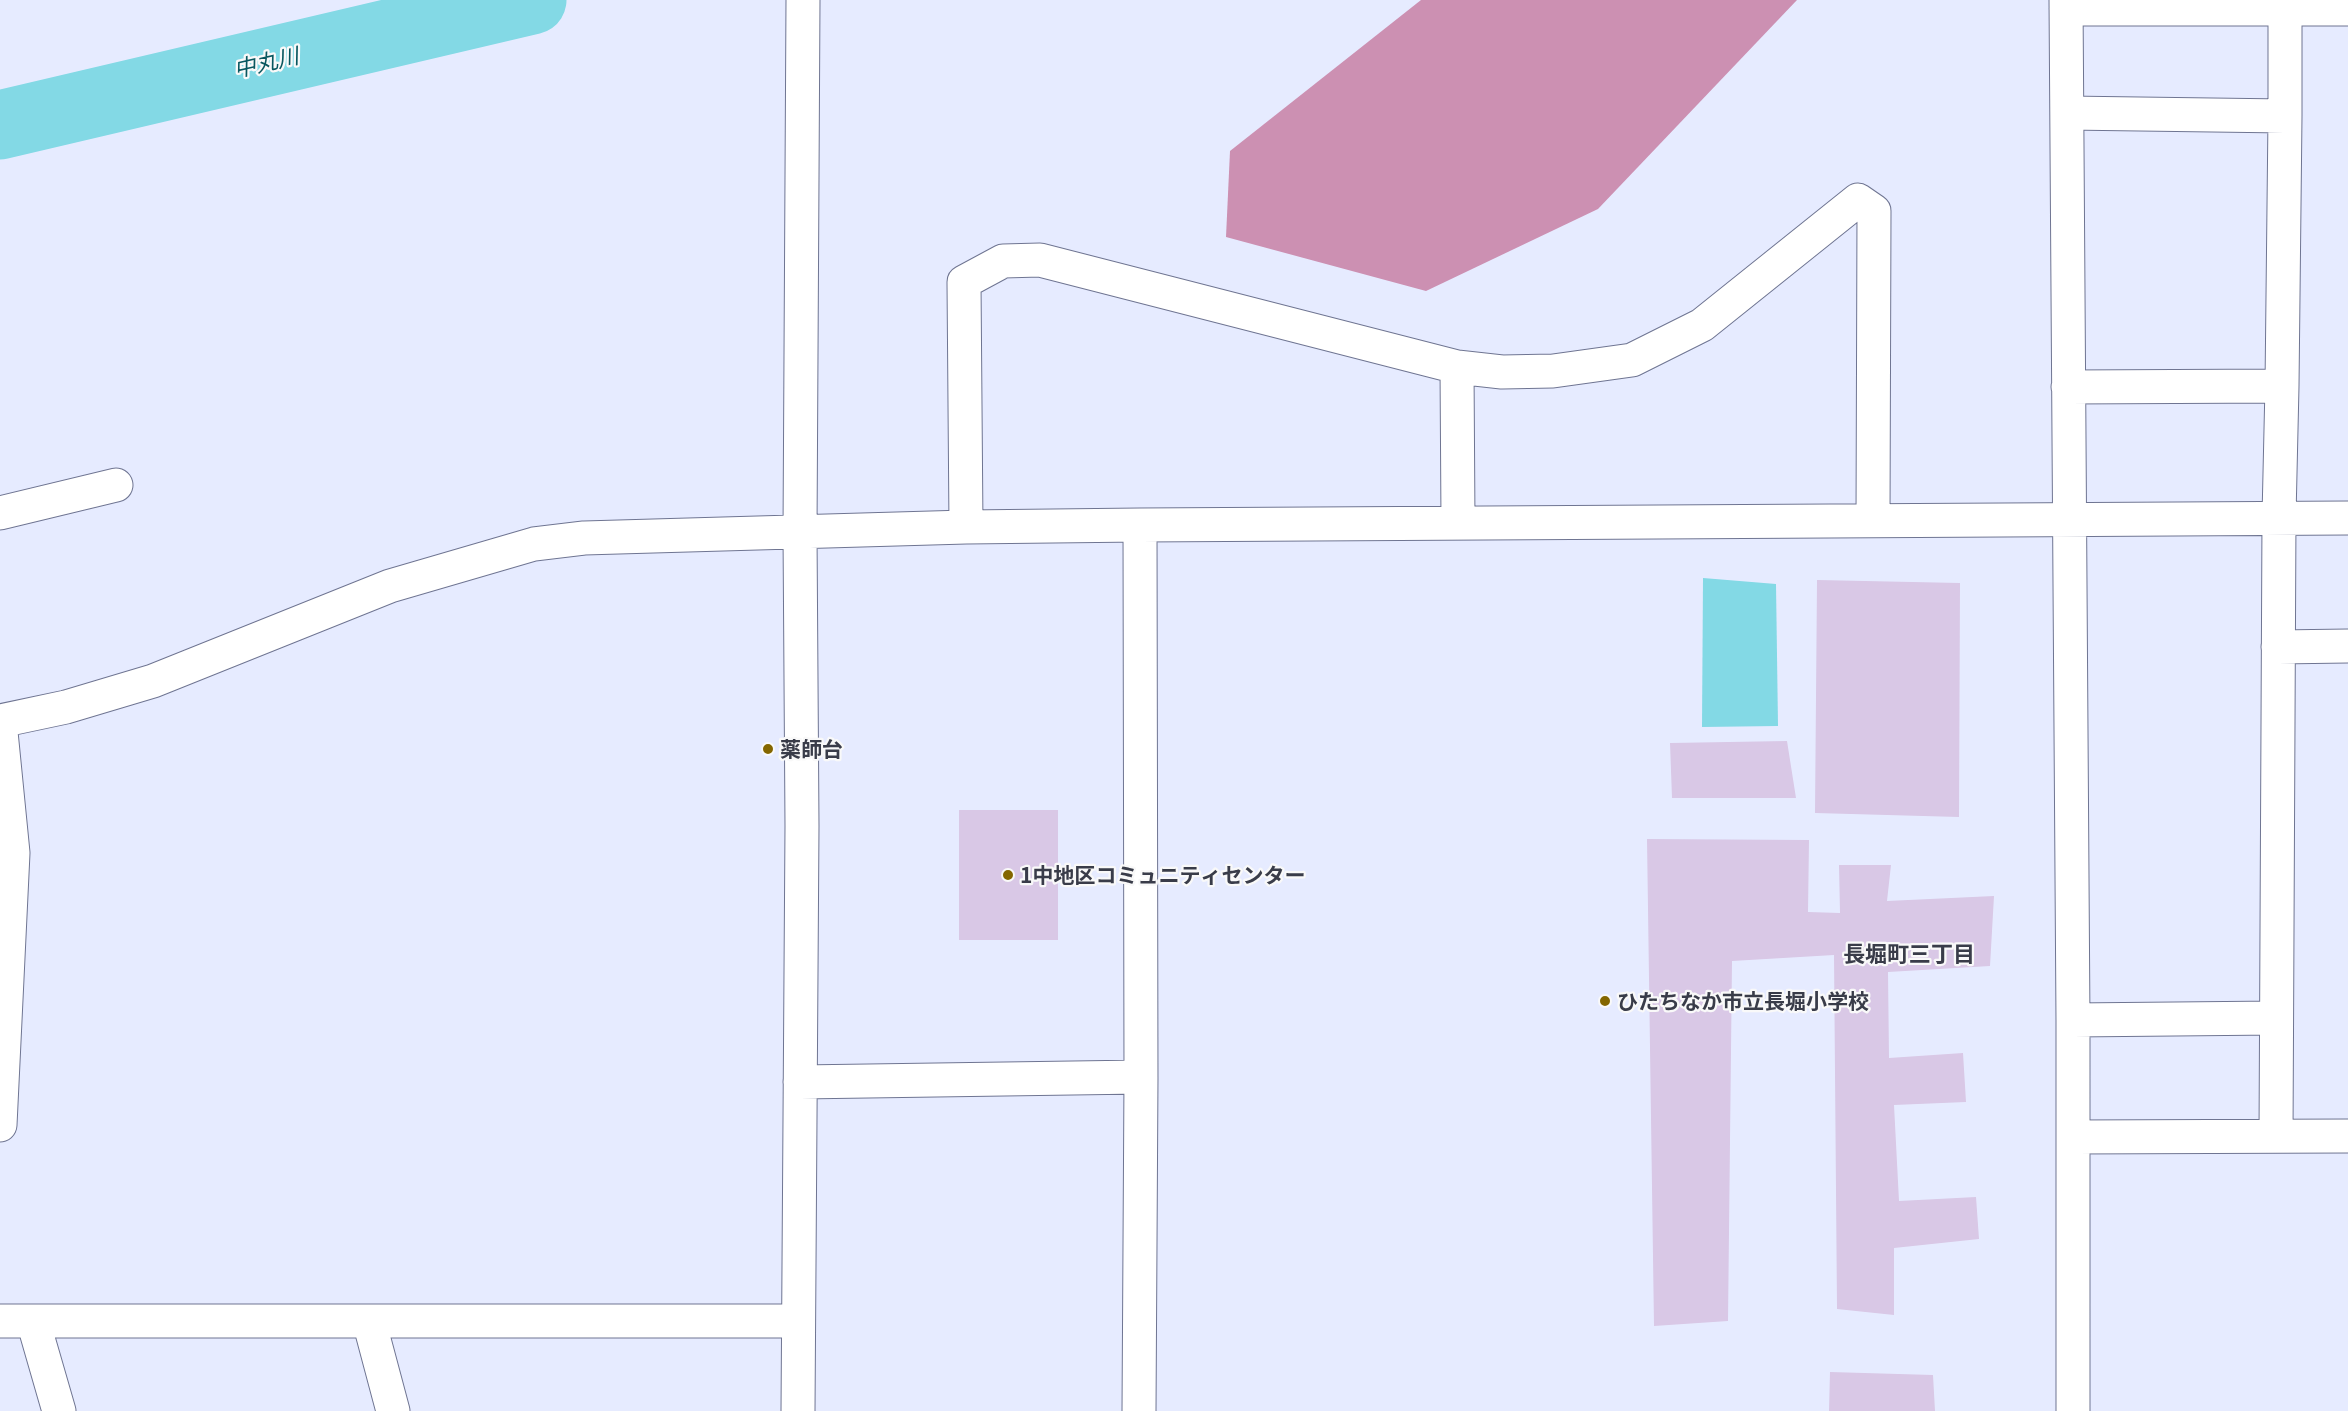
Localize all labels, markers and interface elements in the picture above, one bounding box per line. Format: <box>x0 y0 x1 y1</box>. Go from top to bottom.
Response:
water label: 中丸川 <box>231 42 301 82</box>
place label: 薬師台 <box>780 736 843 762</box>
marker: 薬師台 <box>761 742 775 756</box>
place label: 1中地区コミュニティセンター <box>1020 862 1305 888</box>
marker: 1中地区コミュニティセンター <box>1001 868 1015 882</box>
district label: 長堀町三丁目 <box>1843 941 1975 967</box>
place label: ひたちなか市立長堀小学校 <box>1617 988 1869 1014</box>
marker: ひたちなか市立長堀小学校 <box>1598 994 1612 1008</box>

